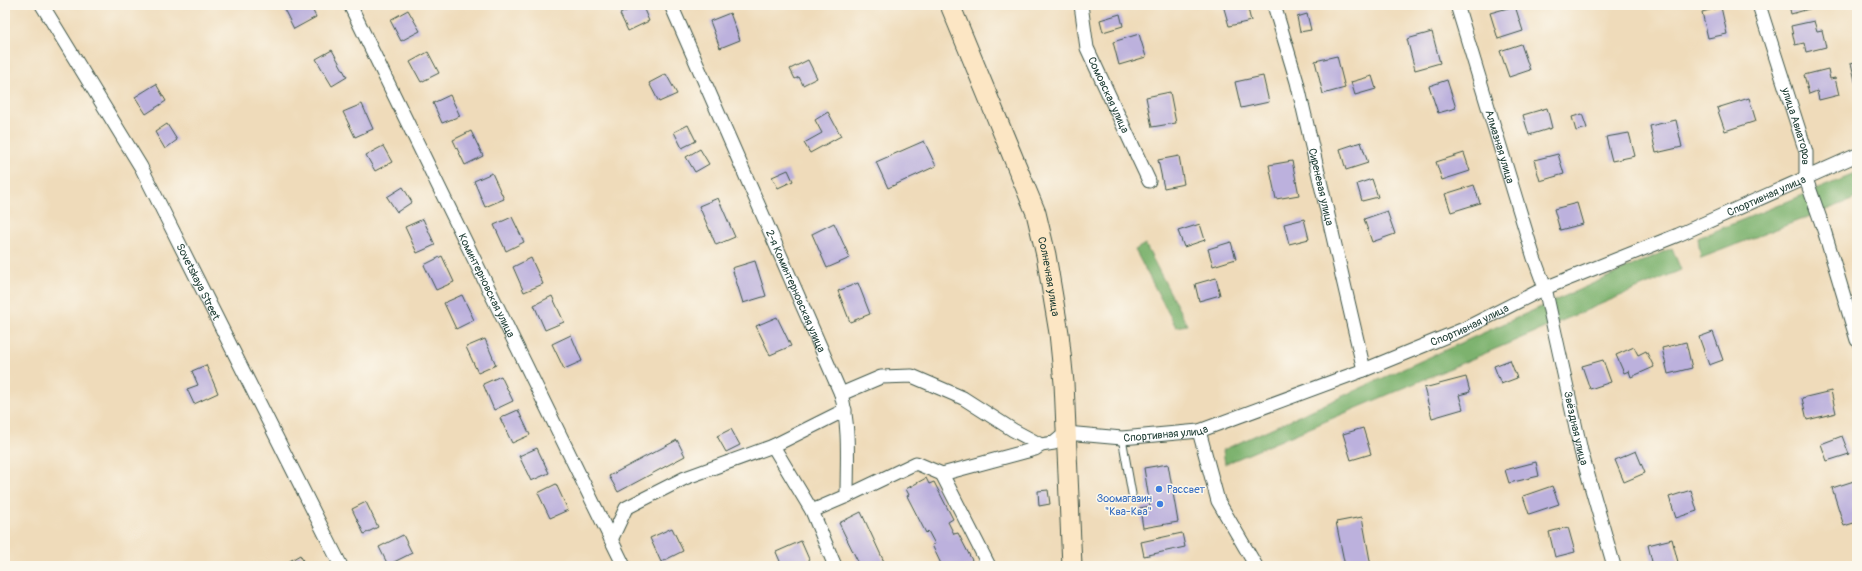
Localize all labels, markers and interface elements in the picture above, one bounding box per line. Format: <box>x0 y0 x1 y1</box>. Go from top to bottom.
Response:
street label: Сомовская улица <box>1085 55 1132 135</box>
street label: улица Авиаторов <box>1778 85 1812 165</box>
street label: Алмазная улица <box>1482 108 1517 185</box>
street label: Сиреневая улица <box>1306 147 1336 227</box>
street label: Спортивная улица <box>1725 173 1808 219</box>
street label: 2-я Коминтерновская улица <box>763 228 828 355</box>
street label: Коминтерновская улица <box>456 231 517 340</box>
street label: Солнечная улица <box>1035 236 1062 317</box>
street label: Sovetskaya Street <box>173 241 223 323</box>
street label: Спортивная улица <box>1428 301 1511 349</box>
street label: Звёздная улица <box>1561 390 1591 467</box>
street label: Спортивная улица <box>1123 422 1210 445</box>
place label: Рассвет <box>1167 483 1206 496</box>
marker: Рассвет <box>1154 484 1164 494</box>
place label: Зоомагазин "Ква-Ква" <box>1097 492 1152 518</box>
marker: Зоомагазин "Ква-Ква" <box>1155 499 1165 509</box>

